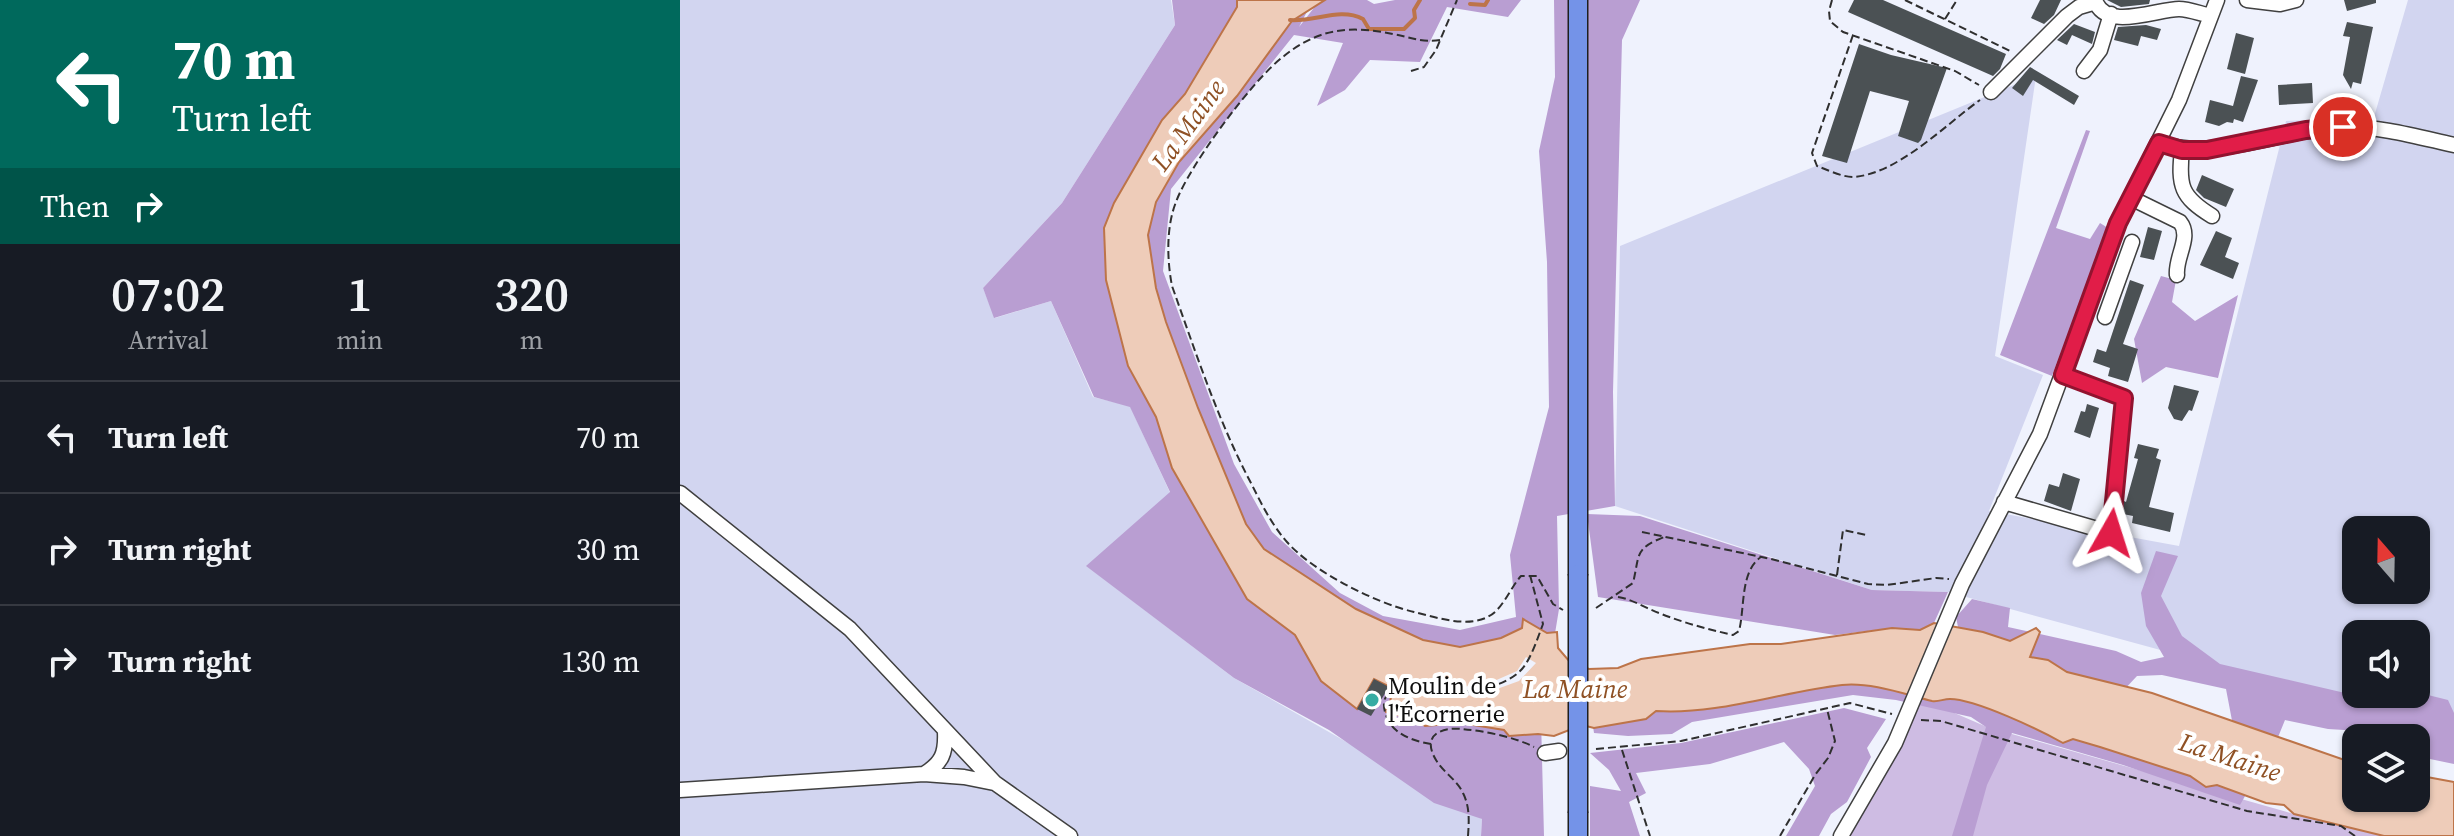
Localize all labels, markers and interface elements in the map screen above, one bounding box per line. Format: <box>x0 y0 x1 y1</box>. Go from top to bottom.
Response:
text: 70 m <box>172 21 295 98</box>
icon: left <box>40 32 144 136</box>
water label: La Maine <box>1142 72 1234 179</box>
pin <box>2309 93 2377 161</box>
text: Turn left <box>172 94 311 143</box>
icon: arrive <box>2321 105 2365 149</box>
icon: right <box>126 184 170 228</box>
text: Then <box>40 186 110 227</box>
text: 07:02 <box>111 261 225 327</box>
text: 1 <box>347 261 372 327</box>
text: 320 <box>494 261 569 327</box>
text: Arrival <box>128 322 208 358</box>
text: min <box>336 322 383 358</box>
text: m <box>520 322 543 358</box>
icon: left <box>40 415 84 459</box>
text: Turn left <box>108 417 228 458</box>
text: 70 m <box>576 417 640 458</box>
position arrow <box>2069 491 2153 575</box>
north arrow <box>2342 516 2430 604</box>
map controls <box>2342 516 2430 812</box>
icon: right <box>40 527 84 571</box>
text: Turn right <box>108 529 251 570</box>
text: 30 m <box>576 529 640 570</box>
button: sound <box>2342 620 2430 708</box>
icon: right <box>40 639 84 683</box>
text: Turn right <box>108 641 251 682</box>
text: 130 m <box>561 641 640 682</box>
place label: Moulin de l'Écornerie <box>1388 669 1505 730</box>
water label: La Maine <box>1522 671 1628 707</box>
marker: Moulin de l'Écornerie <box>1363 691 1381 709</box>
water label: La Maine <box>2174 723 2286 790</box>
button: layers <box>2342 724 2430 812</box>

